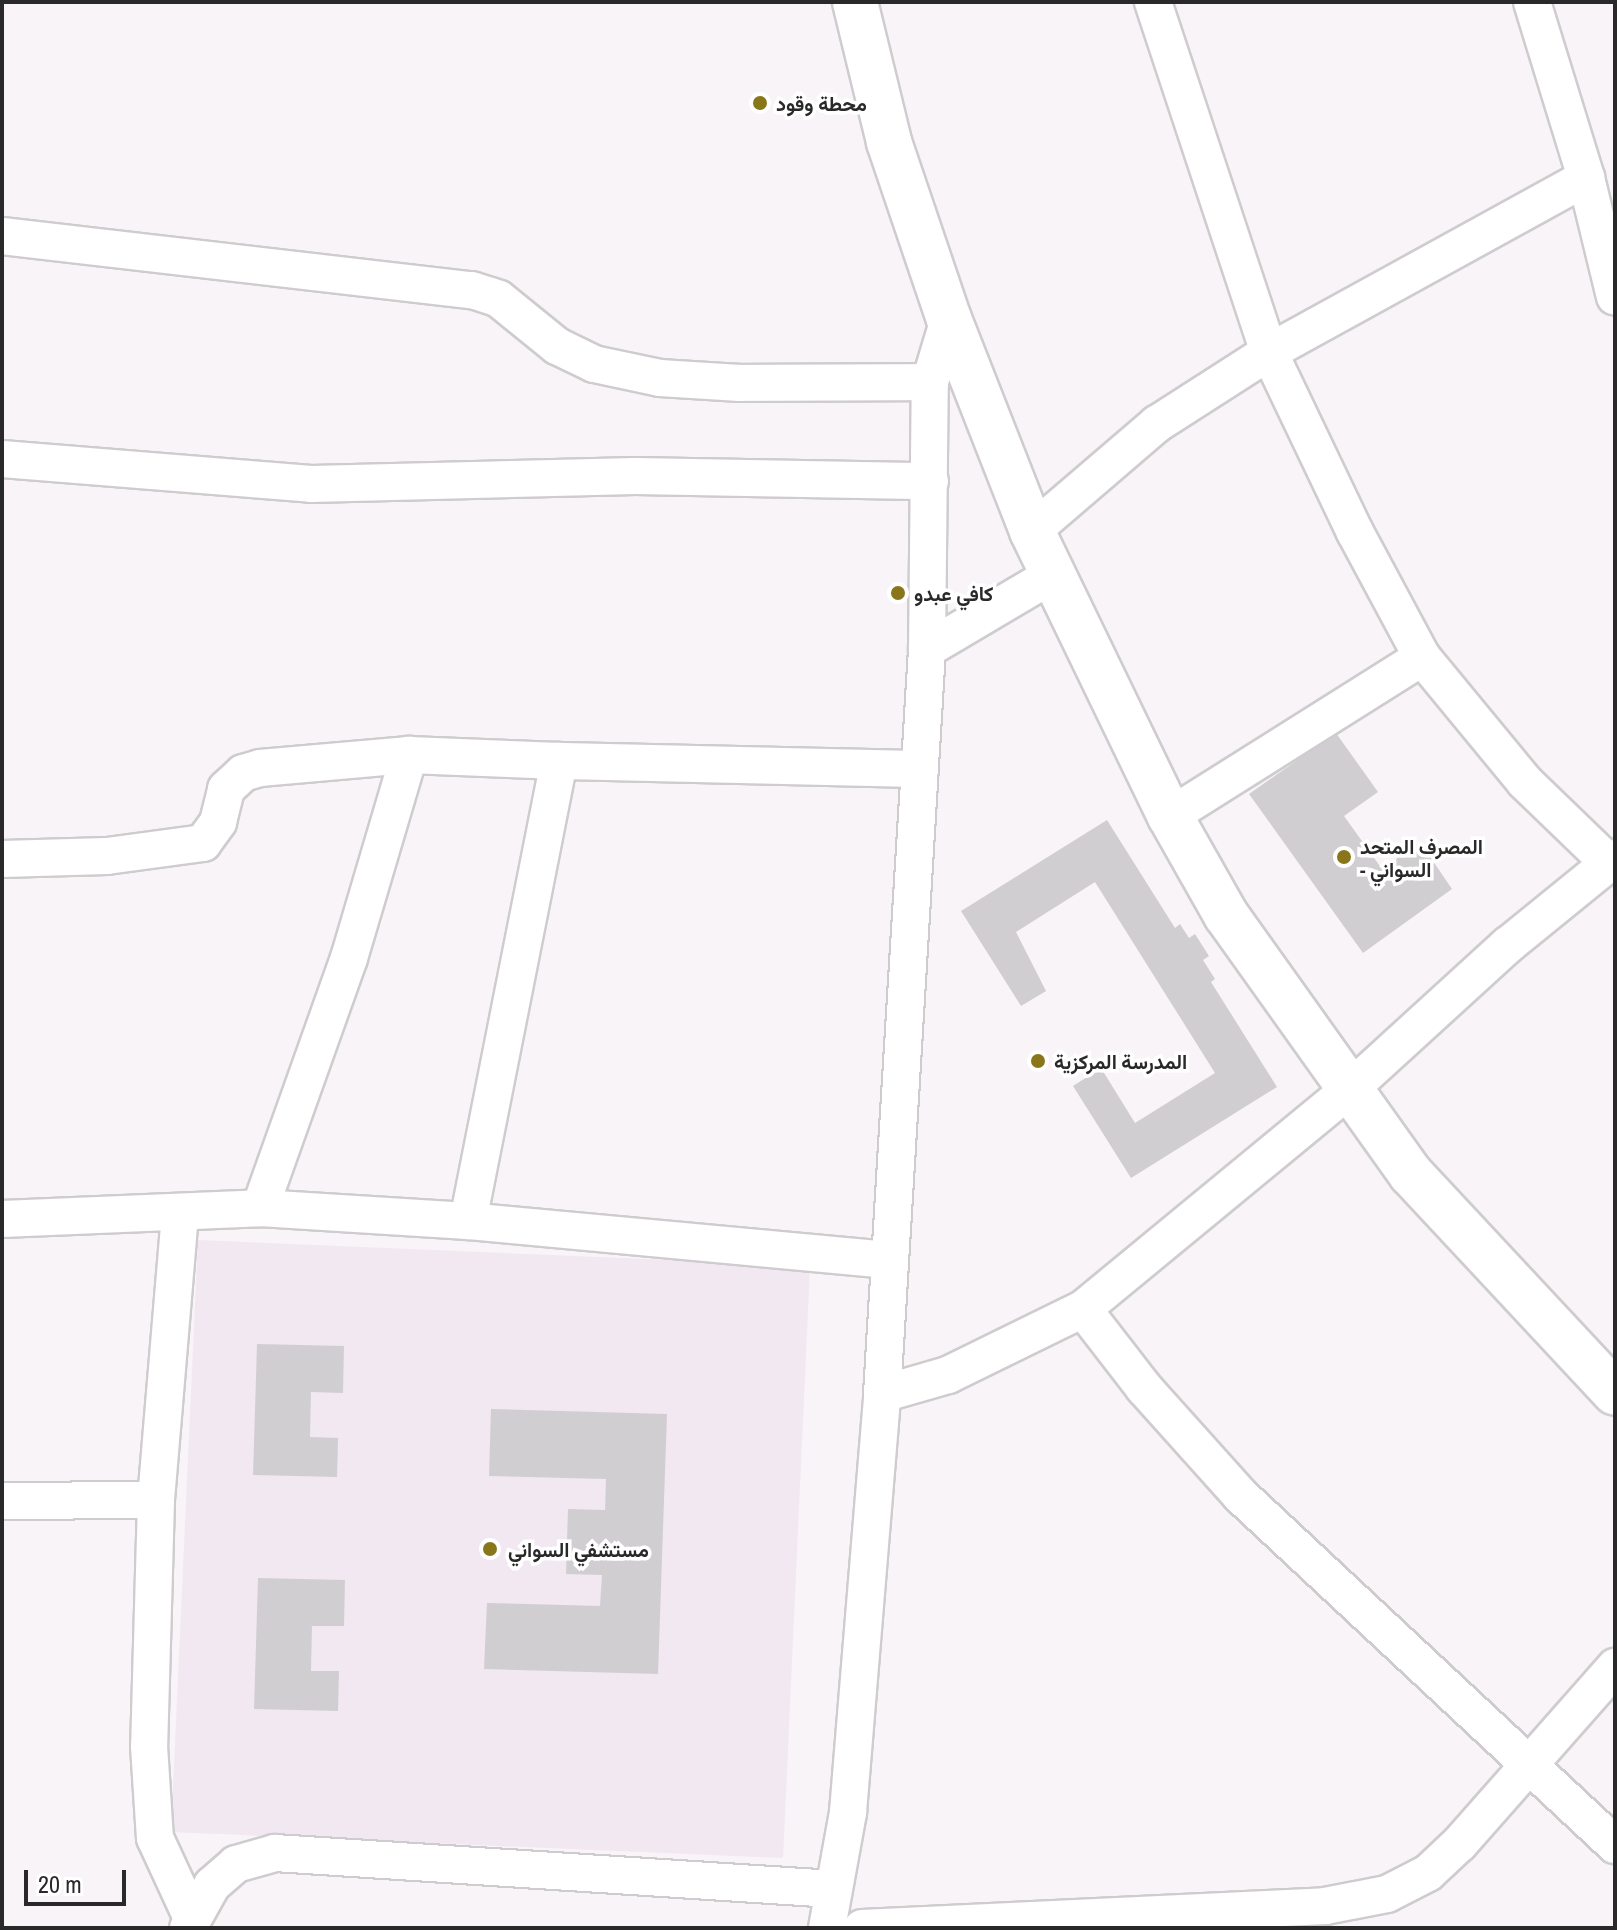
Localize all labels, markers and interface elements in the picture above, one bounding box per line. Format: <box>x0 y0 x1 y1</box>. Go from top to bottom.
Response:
place label: محطة وقود <box>776 91 867 115</box>
marker: محطة وقود <box>751 94 769 112</box>
place label: كافي عبدو <box>914 581 993 605</box>
marker: كافي عبدو <box>889 584 907 602</box>
place label: المصرف المتحد - السواني <box>1360 834 1483 881</box>
marker: المصرف المتحد - السواني <box>1335 848 1353 866</box>
place label: المدرسة المركزية <box>1054 1049 1187 1073</box>
marker: المدرسة المركزية <box>1029 1052 1047 1070</box>
place label: مستشفي السواني <box>508 1537 649 1561</box>
marker: مستشفي السواني <box>479 1538 501 1560</box>
scale bar <box>28 1854 130 1904</box>
text: 20 m <box>38 1868 82 1900</box>

